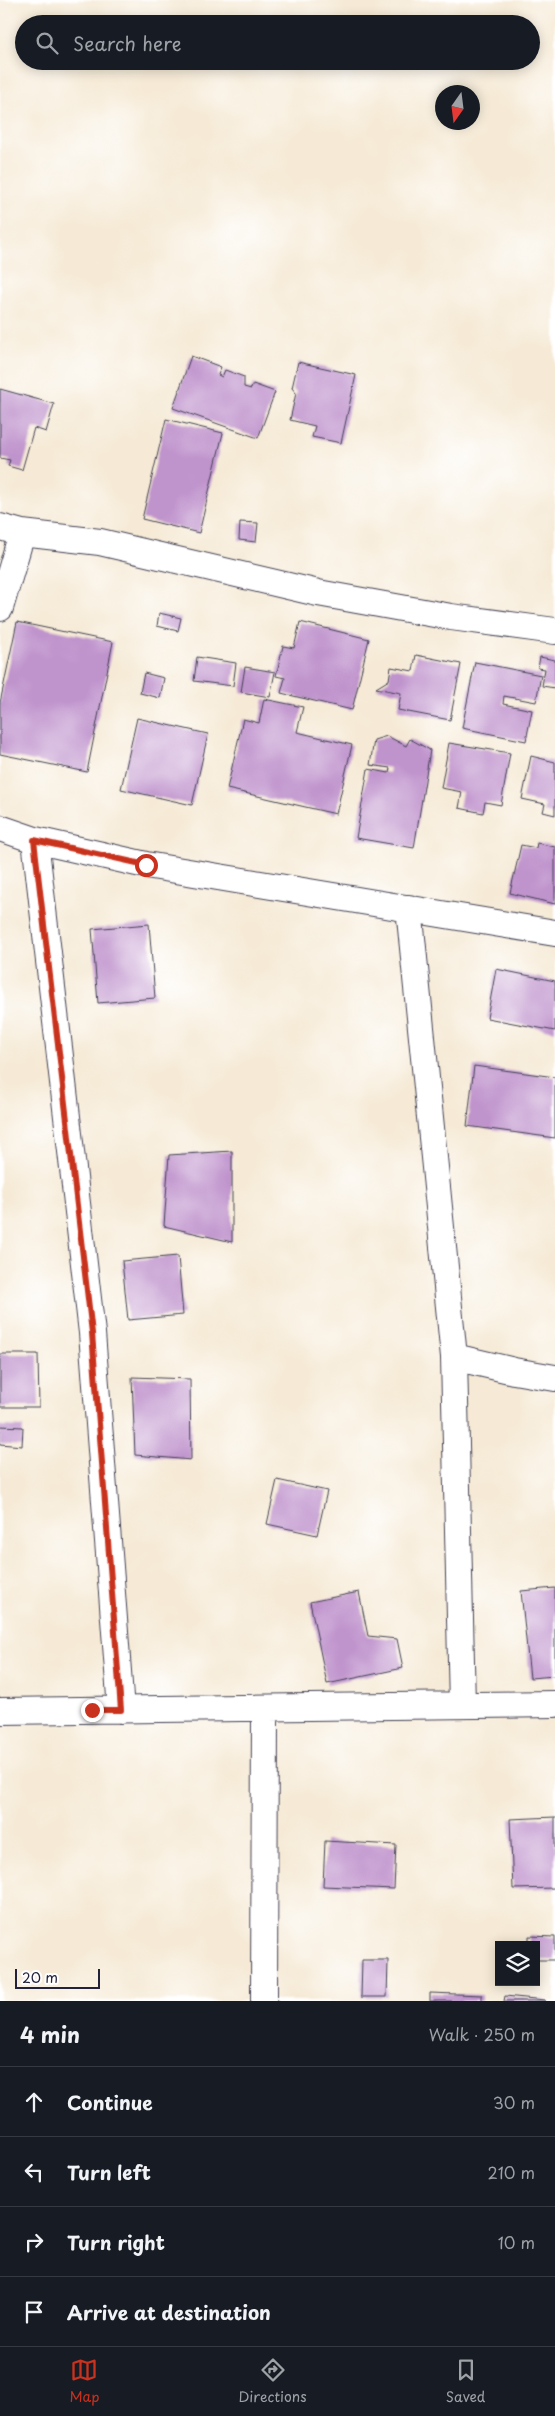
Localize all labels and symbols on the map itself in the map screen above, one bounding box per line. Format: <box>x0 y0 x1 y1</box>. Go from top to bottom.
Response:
north arrow <box>435 85 480 130</box>
route start <box>135 854 158 877</box>
route end <box>81 1699 104 1722</box>
scale bar <box>15 1966 100 1989</box>

